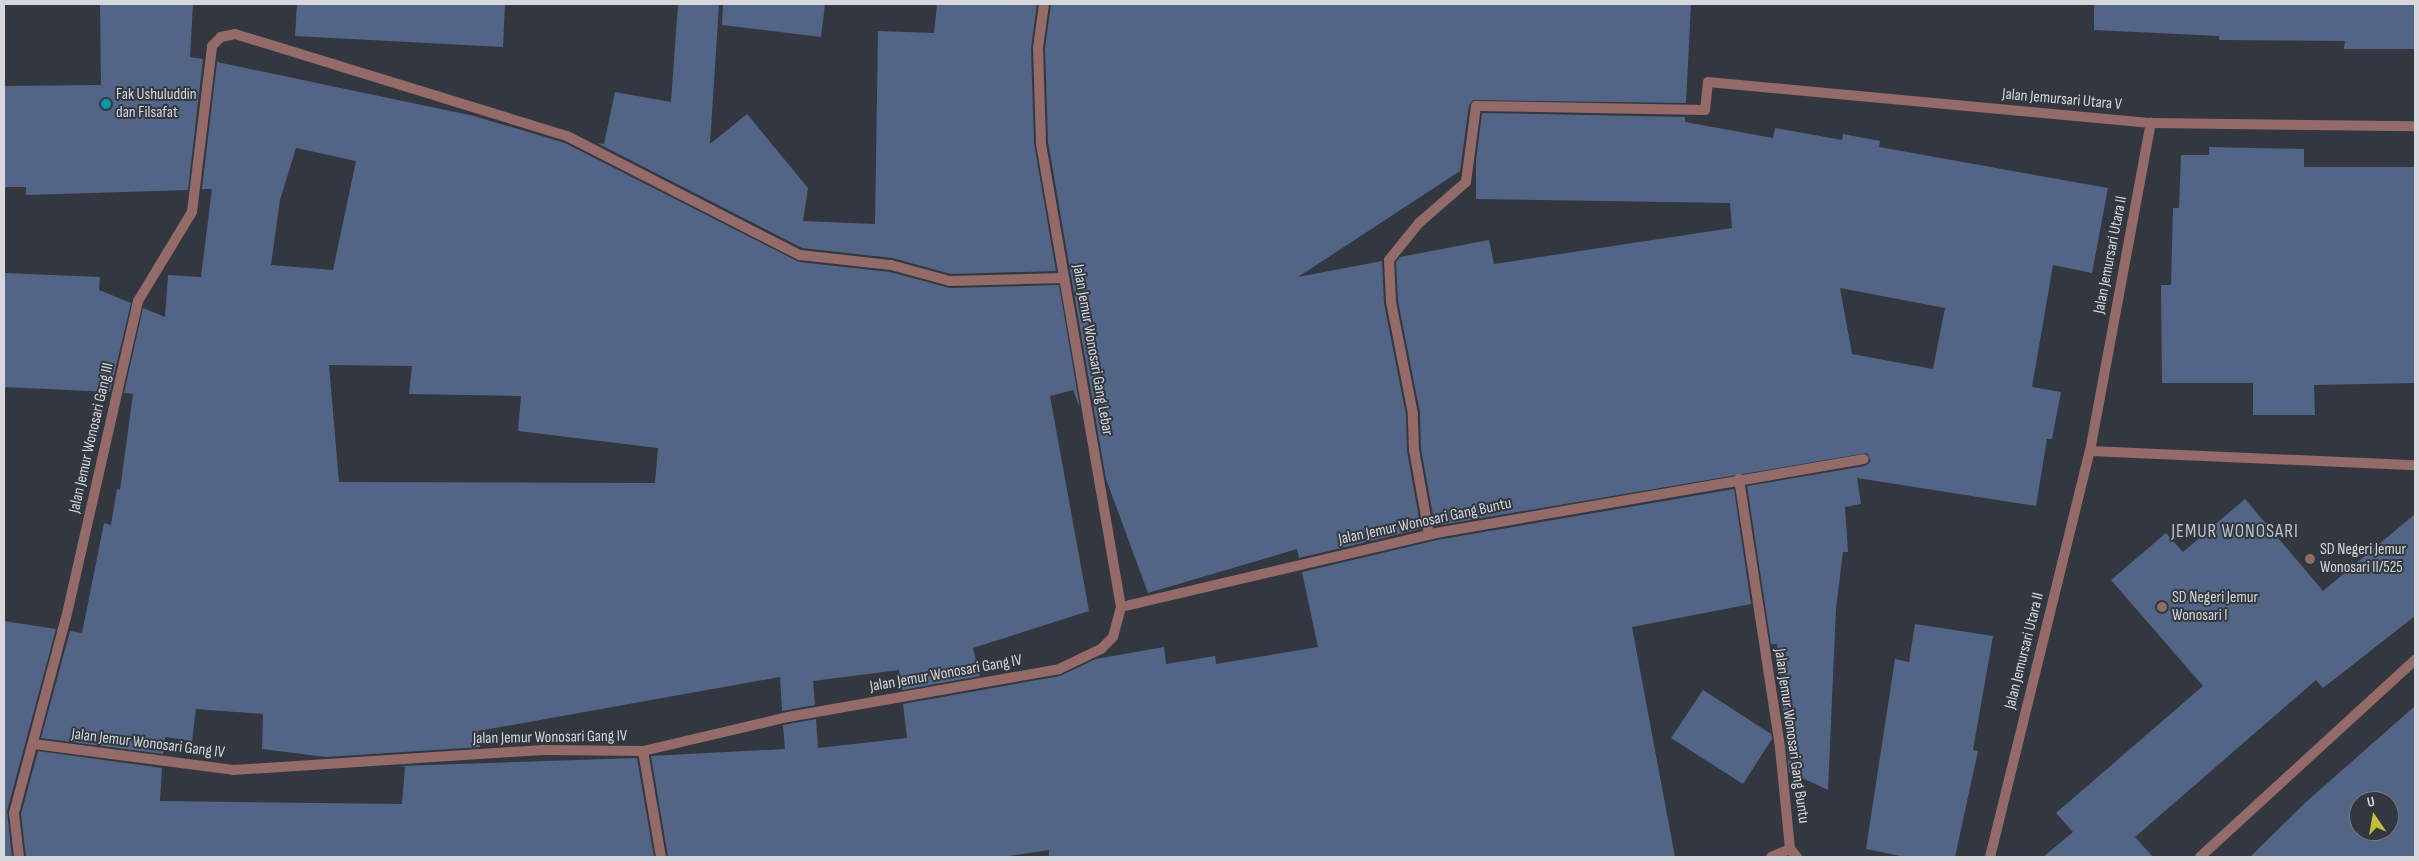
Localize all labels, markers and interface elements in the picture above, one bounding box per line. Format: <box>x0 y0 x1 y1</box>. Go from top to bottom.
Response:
place label: Fak Ushuluddin dan Filsafat <box>116 85 197 123</box>
street label: Jalan Jemursari Utara V <box>2001 85 2123 115</box>
marker: Fak Ushuluddin dan Filsafat <box>100 98 112 110</box>
street label: Jalan Jemursari Utara II <box>2090 195 2132 315</box>
street label: Jalan Jemur Wonosari Gang Lebar <box>1067 263 1117 437</box>
street label: Jalan Jemur Wonosari Gang III <box>65 361 119 515</box>
street label: Jalan Jemur Wonosari Gang Buntu <box>1337 494 1513 550</box>
district label: JEMUR WONOSARI <box>2169 521 2301 543</box>
place label: SD Negeri Jemur Wonosari II/525 <box>2320 540 2406 578</box>
marker: SD Negeri Jemur Wonosari II/525 <box>2304 553 2316 565</box>
place label: SD Negeri Jemur Wonosari I <box>2172 588 2258 626</box>
street label: Jalan Jemursari Utara II <box>2001 591 2049 711</box>
marker: SD Negeri Jemur Wonosari I <box>2156 601 2168 613</box>
street label: Jalan Jemur Wonosari Gang Buntu <box>1769 647 1813 825</box>
street label: Jalan Jemur Wonosari Gang IV <box>868 651 1024 697</box>
street label: Jalan Jemur Wonosari Gang IV <box>70 725 226 763</box>
street label: Jalan Jemur Wonosari Gang IV <box>473 727 627 749</box>
north arrow <box>2349 791 2399 841</box>
text: U <box>2366 793 2376 811</box>

